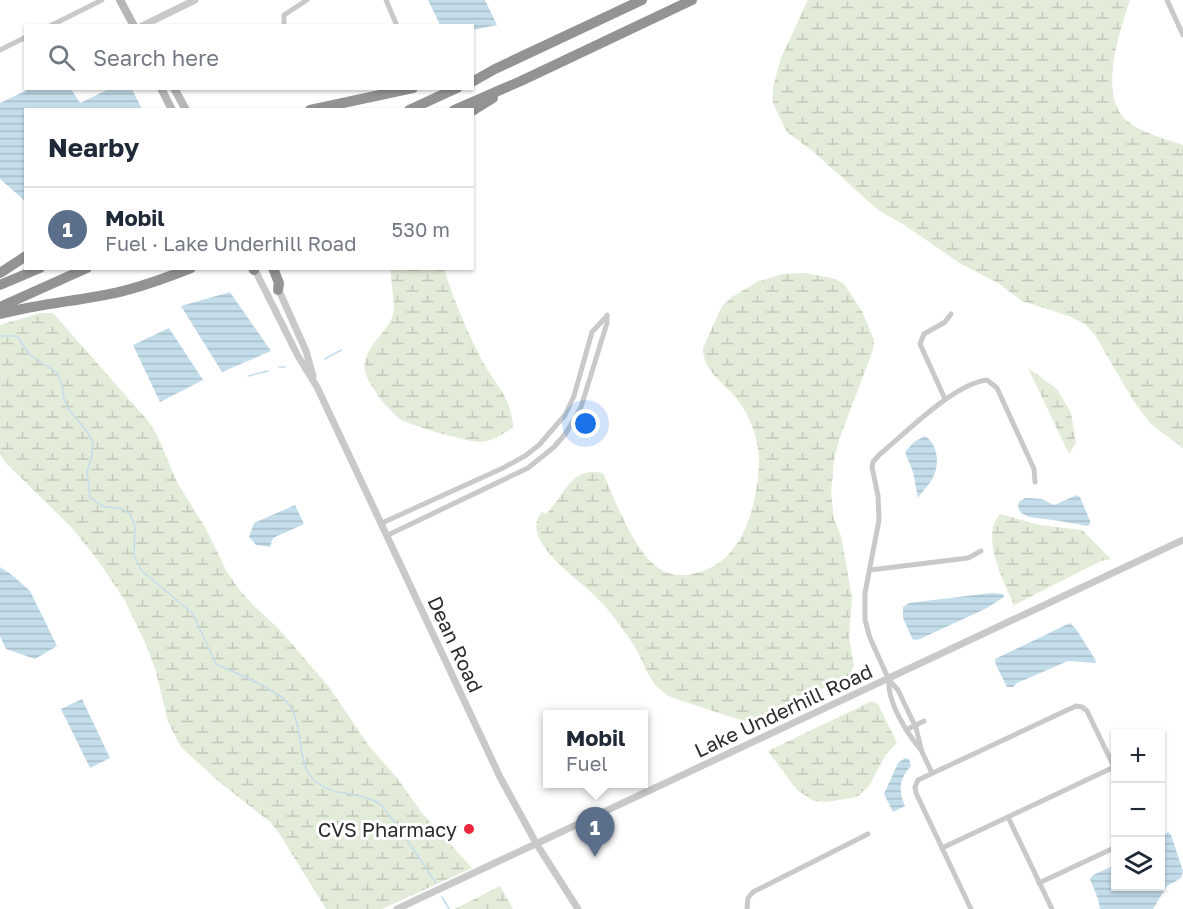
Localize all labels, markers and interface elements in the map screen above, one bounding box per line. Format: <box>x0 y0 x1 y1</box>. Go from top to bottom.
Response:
search box <box>24 24 474 90</box>
icon: search <box>45 41 78 74</box>
text: Search here <box>93 44 219 71</box>
text: Nearby <box>48 132 139 163</box>
text: Mobil <box>105 204 165 231</box>
text: 1 <box>62 217 73 241</box>
text: 530 m <box>392 217 450 241</box>
text: Fuel · Lake Underhill Road <box>105 231 356 255</box>
your location <box>571 409 600 438</box>
street label: Dean Road <box>423 592 489 696</box>
street label: Lake Underhill Road <box>690 658 876 762</box>
popup <box>543 710 648 788</box>
text: Mobil <box>566 724 625 751</box>
map controls <box>1111 729 1165 891</box>
button: + <box>1111 729 1165 783</box>
text: Fuel <box>566 751 608 775</box>
button: − <box>1111 783 1165 837</box>
pin: 1 <box>576 808 614 857</box>
place label: CVS Pharmacy <box>318 817 457 841</box>
marker: CVS Pharmacy <box>462 822 476 836</box>
button: layers <box>1111 837 1165 891</box>

